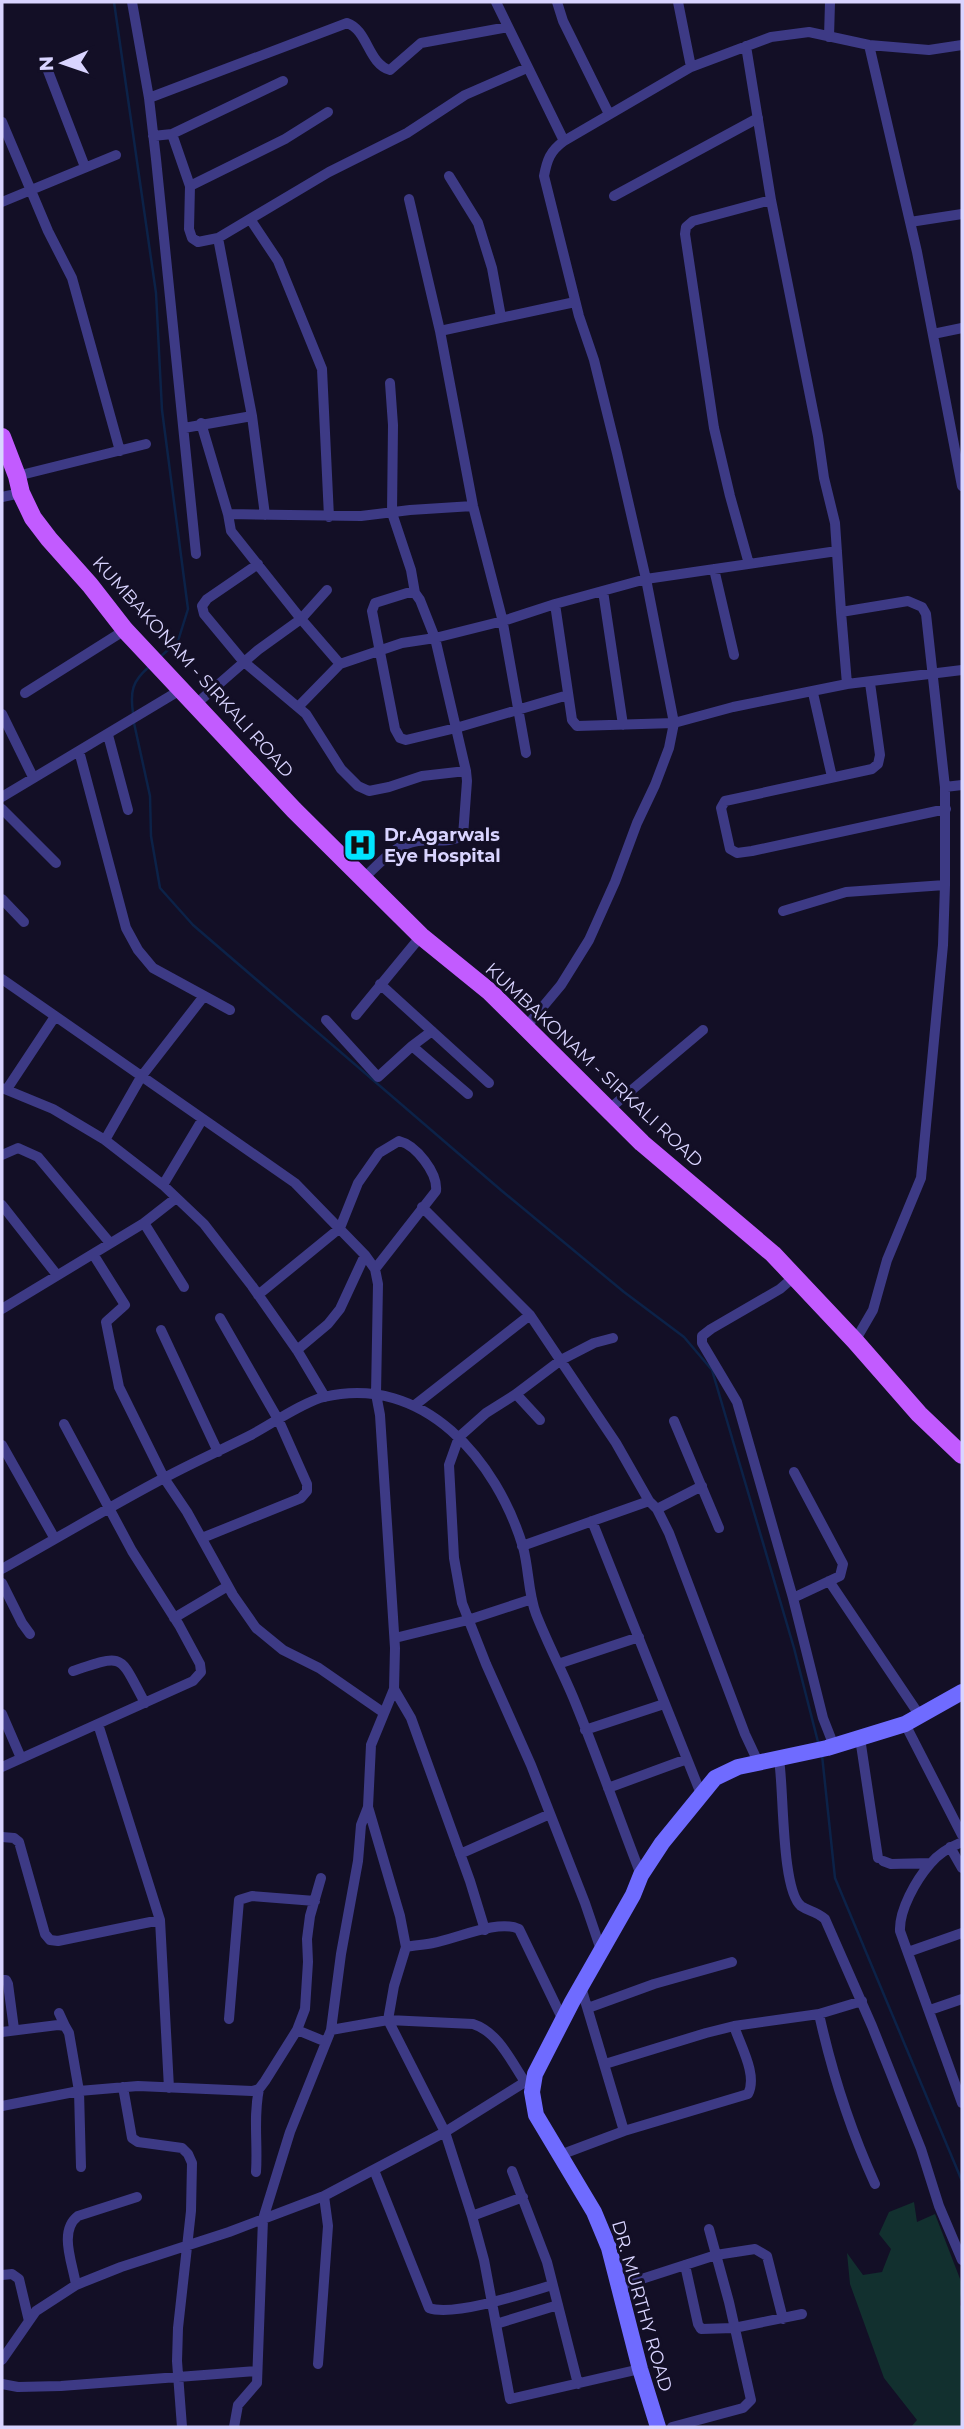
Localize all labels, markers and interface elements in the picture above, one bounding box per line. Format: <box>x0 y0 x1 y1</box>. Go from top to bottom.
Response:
north arrow <box>28 28 98 98</box>
text: N <box>35 55 58 72</box>
street label: KUMBAKONAM - SIRKALI ROAD <box>88 552 298 782</box>
place label: Dr.Agarwals Eye Hospital <box>384 824 501 867</box>
hospital icon: Dr.Agarwals Eye Hospital <box>341 826 379 864</box>
street label: KUMBAKONAM - SIRKALI ROAD <box>480 958 708 1172</box>
street label: DR. MURTHY ROAD <box>607 2218 677 2394</box>

